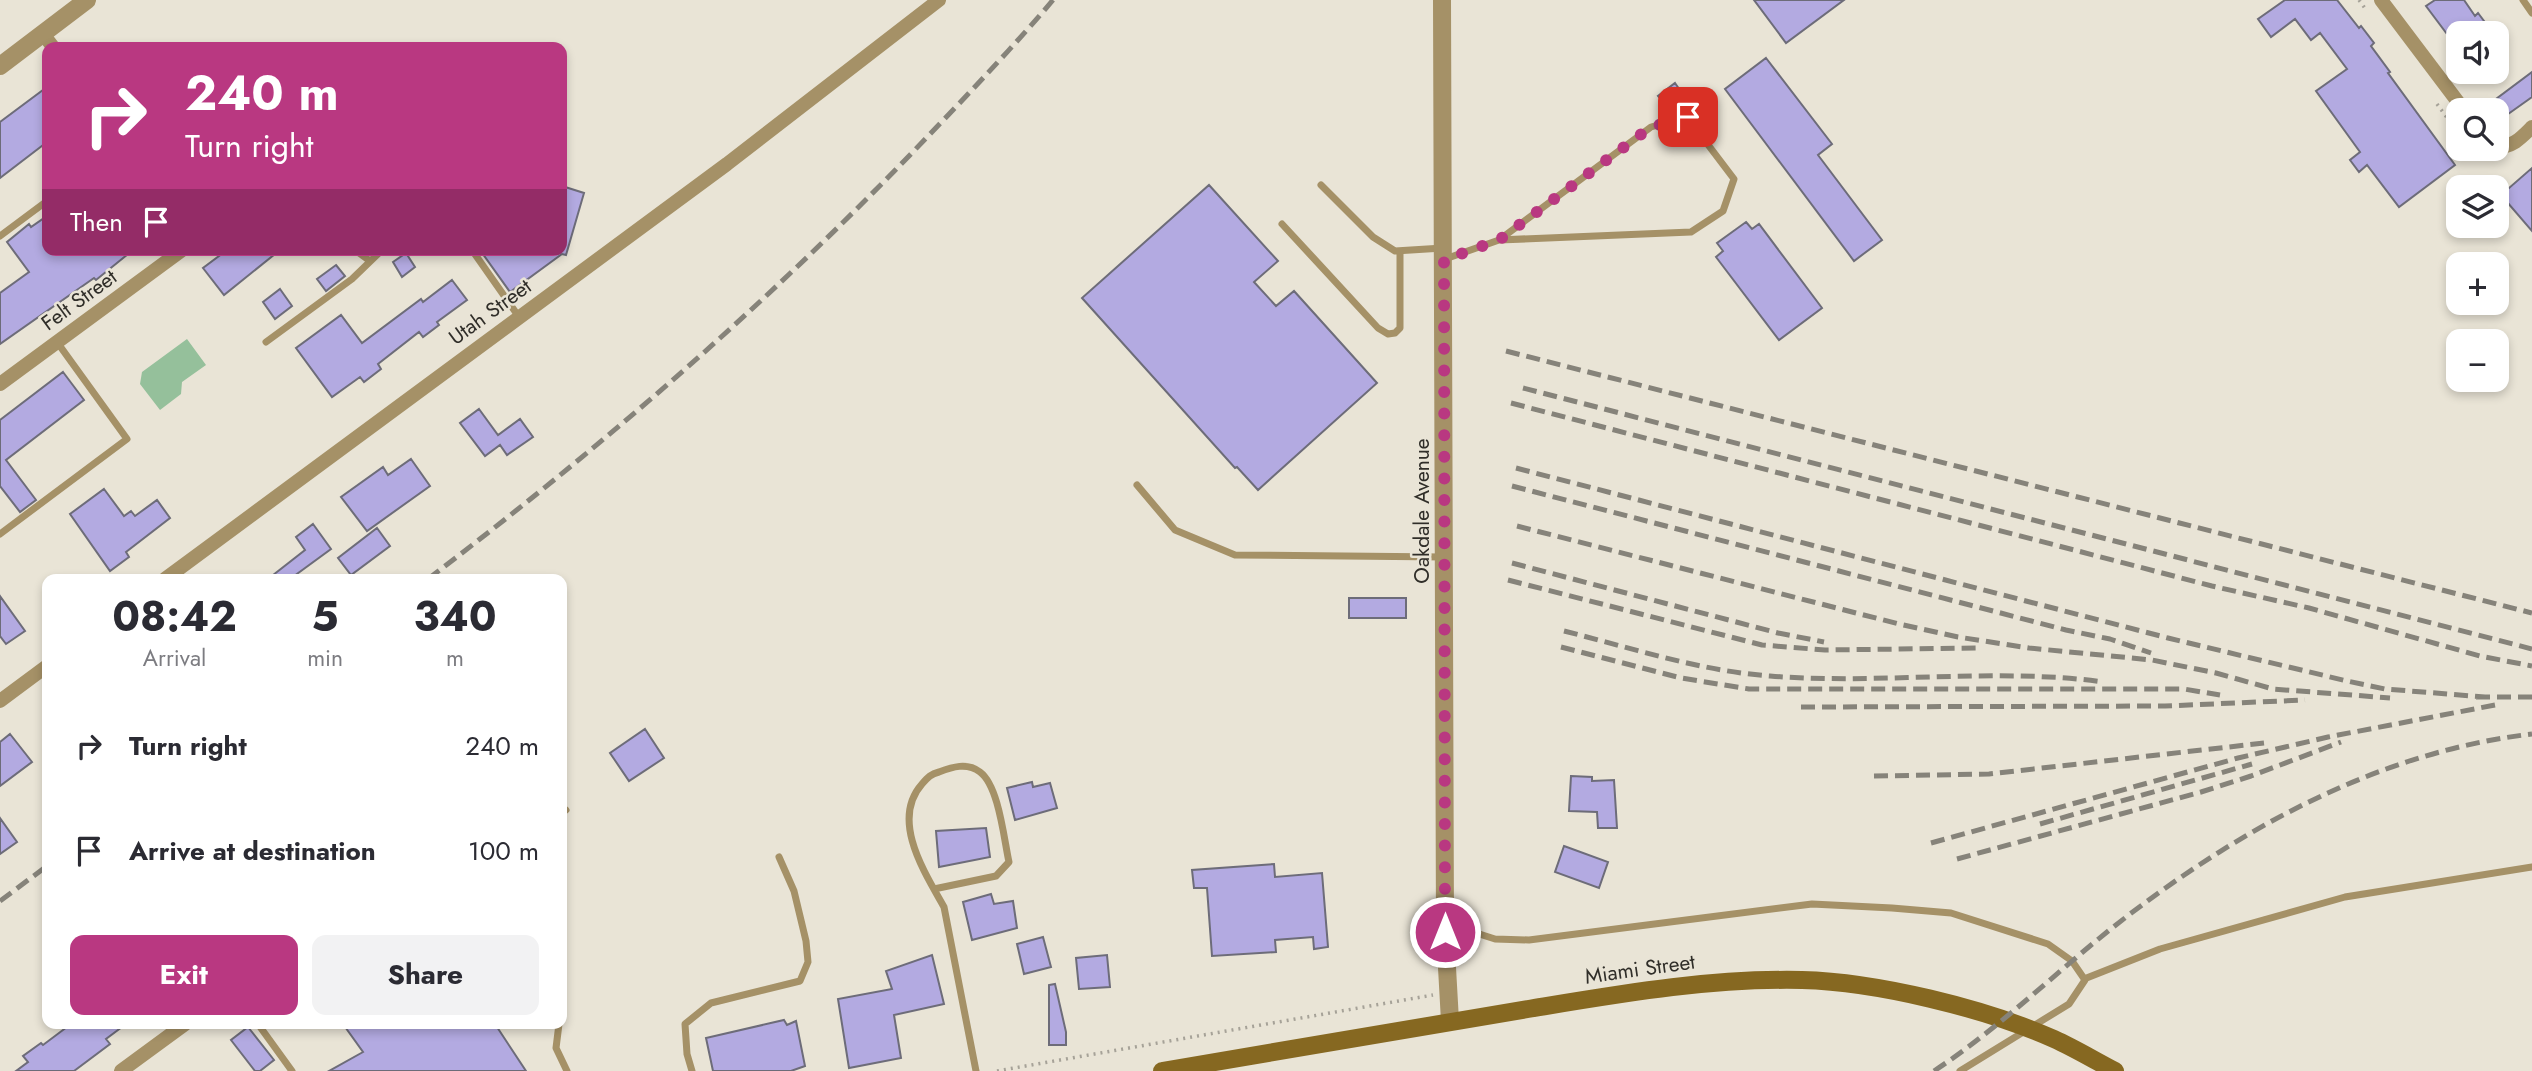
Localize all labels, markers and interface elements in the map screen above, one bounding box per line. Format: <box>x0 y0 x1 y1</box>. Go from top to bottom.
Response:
map controls <box>2446 21 2509 392</box>
button: sound <box>2446 21 2509 84</box>
text: 240 m <box>185 58 339 128</box>
icon: right <box>70 70 161 161</box>
pin <box>1658 87 1718 147</box>
icon: arrive <box>1669 98 1707 136</box>
button: search <box>2446 98 2509 161</box>
text: Turn right <box>185 123 314 169</box>
button: layers <box>2446 175 2509 238</box>
text: Then <box>70 203 123 241</box>
icon: arrive <box>137 203 175 241</box>
button: + <box>2446 252 2509 315</box>
street label: Felt Street <box>35 262 123 338</box>
street label: Utah Street <box>442 272 538 352</box>
button: − <box>2446 329 2509 392</box>
street label: Oakdale Avenue <box>1407 438 1437 584</box>
text: 08:42 <box>112 586 237 647</box>
text: 5 <box>312 586 339 647</box>
text: 340 <box>413 586 497 647</box>
text: Arrival <box>143 641 206 675</box>
text: min <box>307 641 343 675</box>
text: m <box>446 641 464 675</box>
icon: right <box>70 727 108 765</box>
text: Turn right <box>129 727 247 765</box>
text: 240 m <box>465 727 539 765</box>
icon: arrive <box>70 832 108 870</box>
text: Arrive at destination <box>129 832 376 870</box>
text: 100 m <box>468 832 539 870</box>
position arrow <box>1408 895 1482 969</box>
button: Exit <box>70 935 298 1015</box>
button: Share <box>312 935 539 1015</box>
street label: Miami Street <box>1583 946 1697 992</box>

